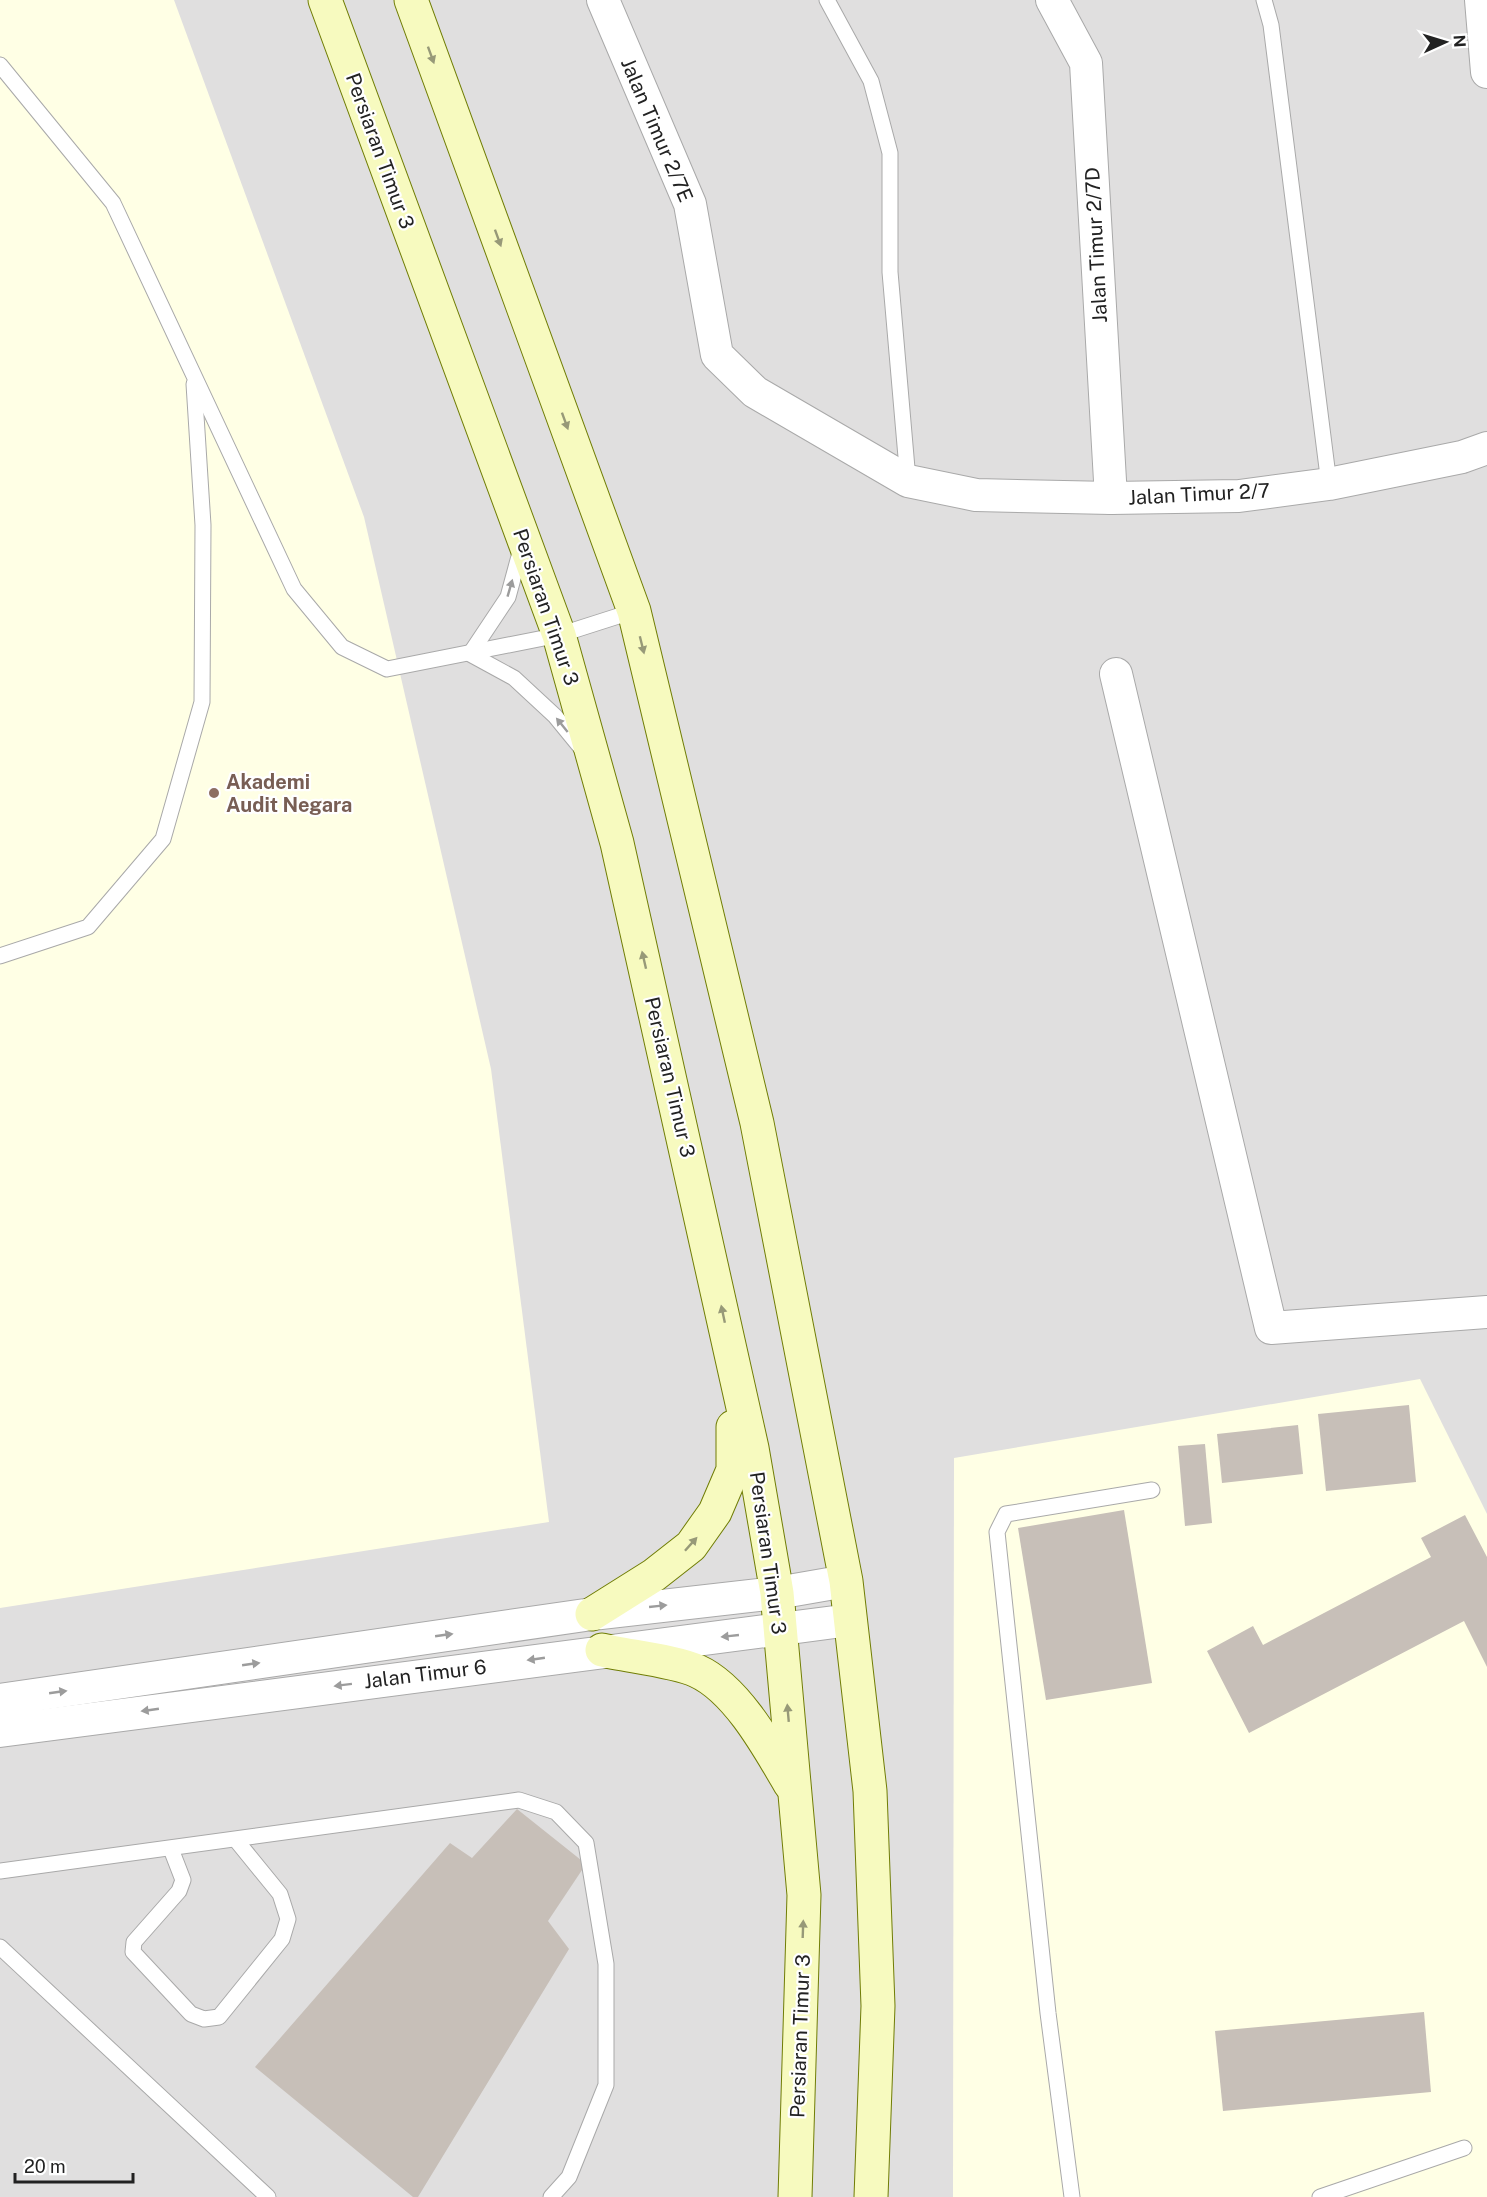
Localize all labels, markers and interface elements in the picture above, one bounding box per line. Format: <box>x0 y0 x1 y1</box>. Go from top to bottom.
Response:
north arrow <box>1415 12 1475 72</box>
text: N <box>1450 34 1469 48</box>
one-way arrow <box>426 46 436 64</box>
street label: Jalan Timur 2/7E <box>616 54 698 206</box>
street label: Persiaran Timur 3 <box>341 70 419 232</box>
street label: Jalan Timur 2/7D <box>1080 167 1112 323</box>
one-way arrow <box>493 229 503 247</box>
one-way arrow <box>560 412 570 430</box>
street label: Jalan Timur 2/7 <box>1128 478 1270 510</box>
street label: Persiaran Timur 3 <box>508 526 584 688</box>
one-way arrow <box>506 579 515 597</box>
one-way arrow <box>638 636 647 655</box>
one-way arrow <box>556 717 569 732</box>
place label: Akademi Audit Negara <box>226 770 352 817</box>
marker: Akademi Audit Negara <box>207 786 221 800</box>
one-way arrow <box>638 951 648 969</box>
street label: Persiaran Timur 3 <box>640 994 700 1160</box>
one-way arrow <box>718 1304 727 1323</box>
street label: Persiaran Timur 3 <box>745 1470 791 1636</box>
one-way arrow <box>684 1537 697 1552</box>
one-way arrow <box>648 1602 667 1611</box>
one-way arrow <box>434 1631 453 1640</box>
one-way arrow <box>720 1631 739 1641</box>
street label: Jalan Timur 6 <box>362 1655 488 1693</box>
one-way arrow <box>527 1655 546 1664</box>
one-way arrow <box>241 1659 260 1668</box>
one-way arrow <box>333 1680 352 1689</box>
one-way arrow <box>48 1687 67 1696</box>
one-way arrow <box>783 1704 793 1723</box>
one-way arrow <box>140 1706 159 1715</box>
one-way arrow <box>798 1919 808 1938</box>
street label: Persiaran Timur 3 <box>785 1954 815 2118</box>
scale bar <box>15 2146 134 2184</box>
text: 20 m <box>24 2156 66 2177</box>

